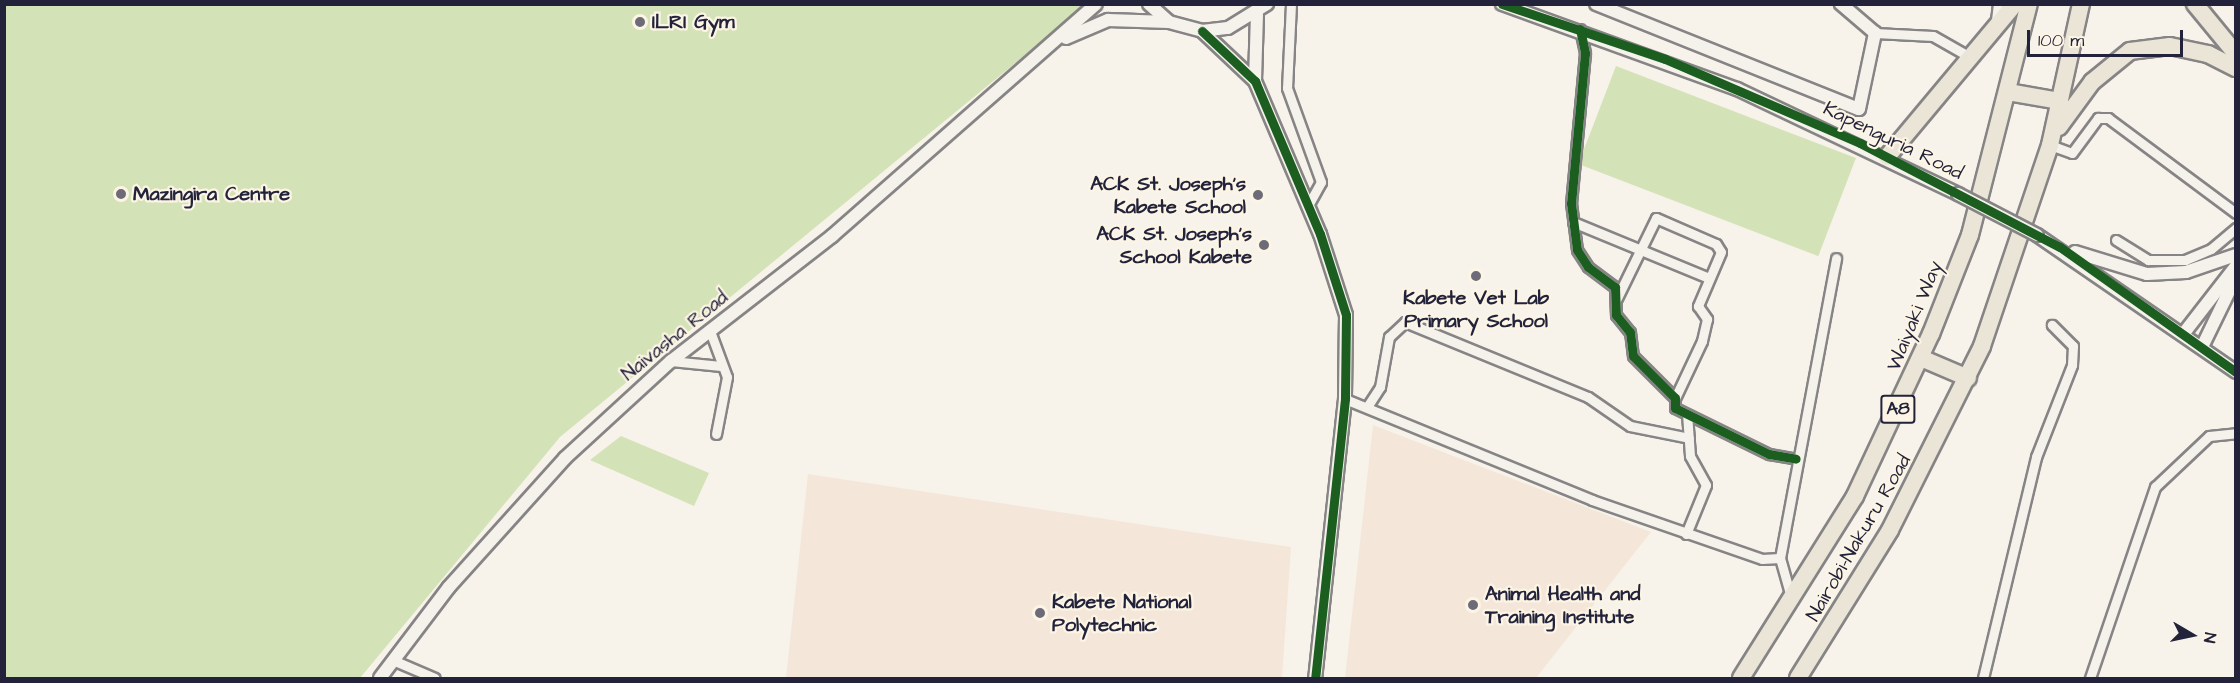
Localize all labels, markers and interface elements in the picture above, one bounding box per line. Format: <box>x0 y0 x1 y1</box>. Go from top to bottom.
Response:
place label: ILRI Gym <box>652 10 735 34</box>
marker: ILRI Gym <box>633 15 647 29</box>
scale bar <box>2030 18 2186 56</box>
text: 100 m <box>2038 28 2084 53</box>
street label: Kapenguria Road <box>1819 97 1967 185</box>
place label: ACK St. Joseph's Kabete School <box>1090 172 1246 219</box>
place label: Mazingira Centre <box>133 182 290 206</box>
marker: Mazingira Centre <box>114 187 128 201</box>
marker: ACK St. Joseph's Kabete School <box>1251 188 1265 202</box>
place label: ACK St. Joseph's School Kabete <box>1096 222 1252 269</box>
marker: ACK St. Joseph's School Kabete <box>1257 238 1271 252</box>
street label: Waiyaki Way <box>1882 258 1948 374</box>
marker: Kabete Vet Lab Primary School <box>1469 269 1483 283</box>
street label: Naivasha Road <box>617 286 733 386</box>
place label: Kabete Vet Lab Primary School <box>1403 286 1549 333</box>
road number: A8 <box>1880 394 1916 424</box>
street label: Nairobi-Nakuru Road <box>1801 450 1917 626</box>
place label: Animal Health and Training Institute <box>1485 582 1640 629</box>
place label: Kabete National Polytechnic <box>1052 590 1192 637</box>
marker: Animal Health and Training Institute <box>1466 598 1480 612</box>
north arrow <box>2162 605 2222 665</box>
marker: Kabete National Polytechnic <box>1033 606 1047 620</box>
text: N <box>2198 631 2221 644</box>

